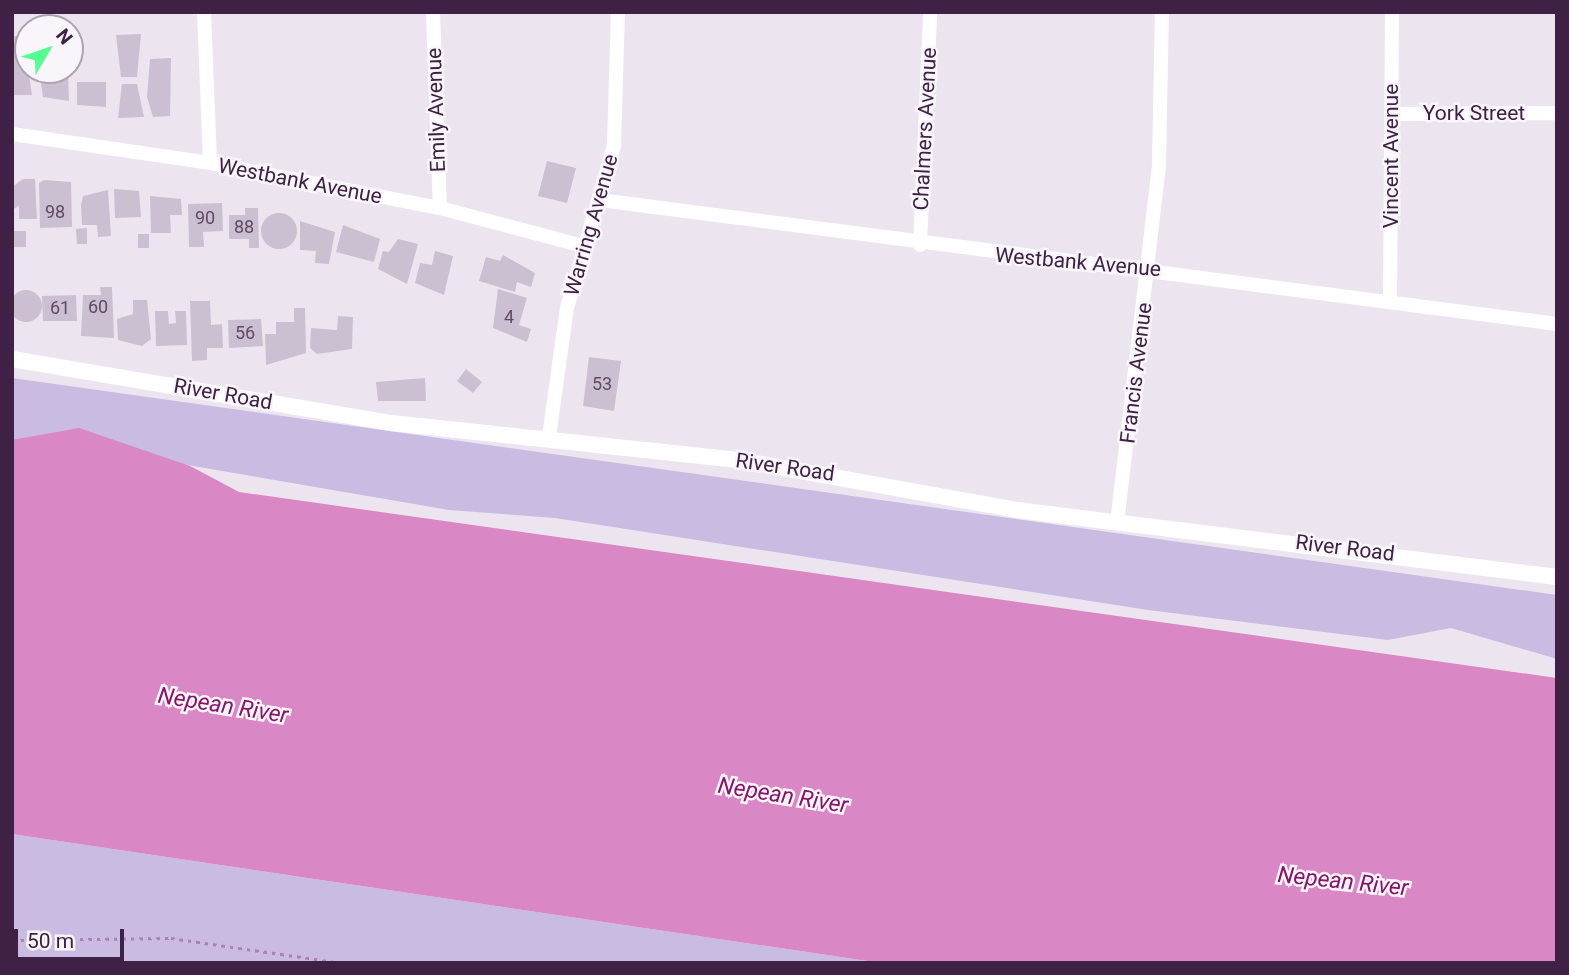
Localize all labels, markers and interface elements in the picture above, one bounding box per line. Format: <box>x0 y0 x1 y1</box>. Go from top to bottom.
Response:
north arrow <box>14 14 84 84</box>
text: N <box>51 24 77 49</box>
street label: Emily Avenue <box>421 47 451 173</box>
street label: Chalmers Avenue <box>908 47 942 211</box>
street label: Vincent Avenue <box>1378 84 1404 228</box>
street label: York Street <box>1423 100 1525 126</box>
street label: Warring Avenue <box>559 151 623 299</box>
street label: Westbank Avenue <box>216 153 384 209</box>
house number: 98 <box>45 201 65 223</box>
house number: 90 <box>195 207 215 229</box>
house number: 88 <box>234 216 254 238</box>
street label: Westbank Avenue <box>994 242 1162 282</box>
house number: 60 <box>88 296 108 318</box>
house number: 61 <box>50 297 70 319</box>
street label: Francis Avenue <box>1115 301 1157 445</box>
house number: 4 <box>504 306 514 328</box>
house number: 56 <box>235 322 255 344</box>
street label: River Road <box>172 373 274 415</box>
house number: 53 <box>592 373 612 395</box>
street label: River Road <box>734 448 836 486</box>
street label: River Road <box>1294 529 1396 567</box>
water label: Nepean River <box>156 682 290 730</box>
water label: Nepean River <box>716 772 850 820</box>
water label: Nepean River <box>1276 861 1410 903</box>
scale bar <box>18 916 128 960</box>
text: 50 m <box>27 929 74 953</box>

